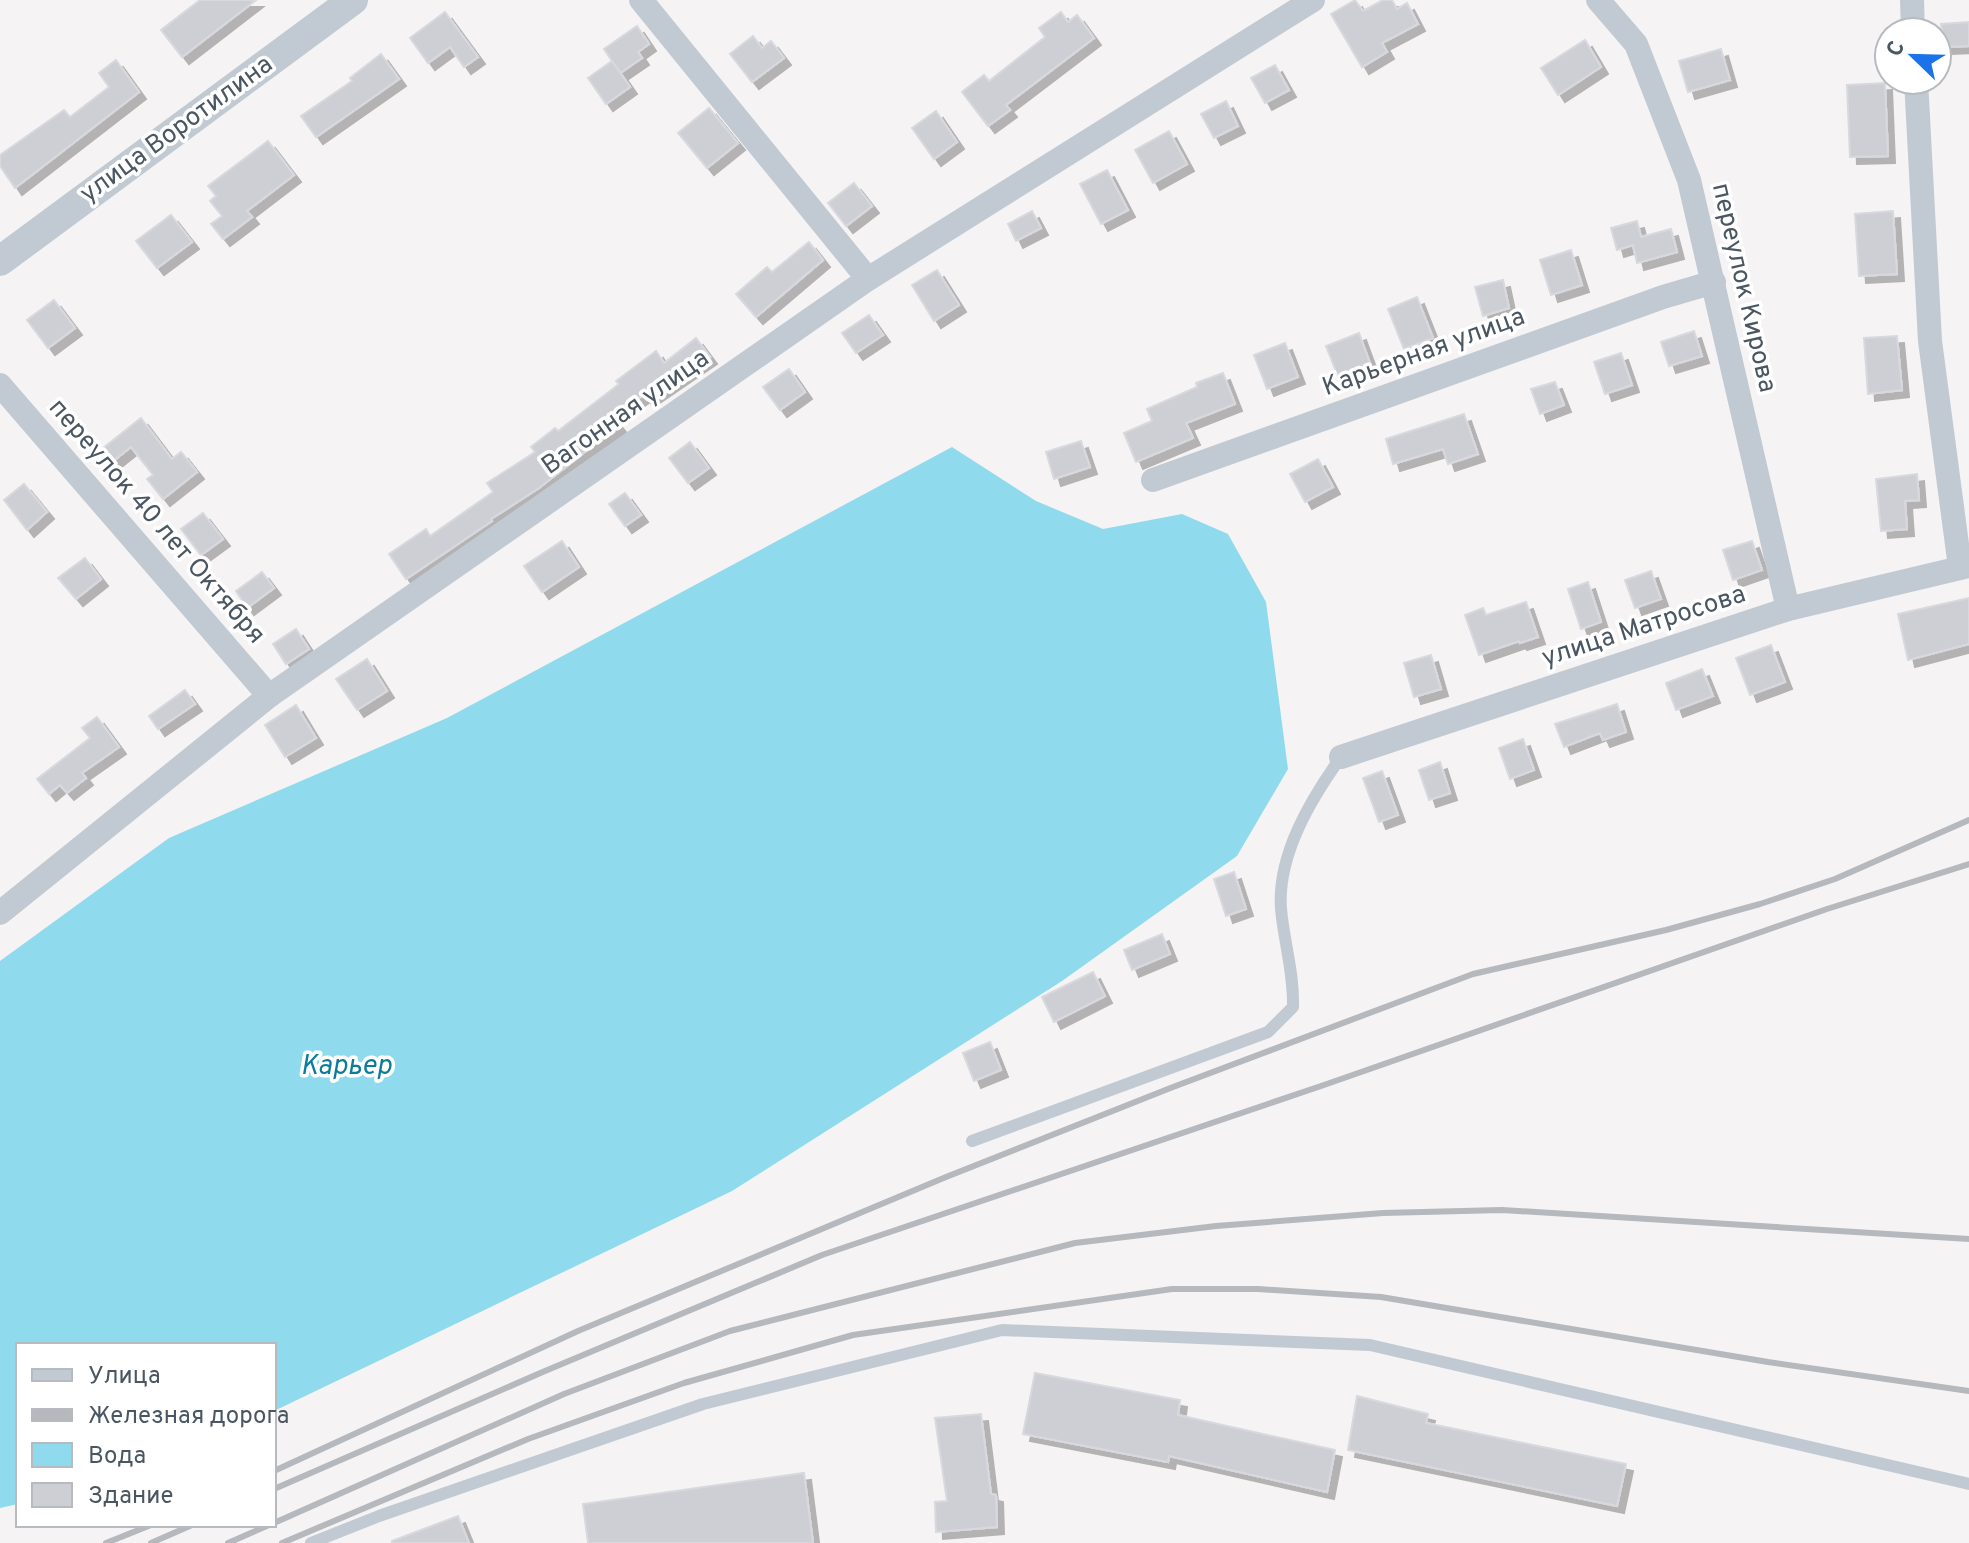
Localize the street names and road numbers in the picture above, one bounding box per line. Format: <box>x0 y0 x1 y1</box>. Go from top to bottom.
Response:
street label: улица Воротилина <box>74 49 280 211</box>
street label: переулок Кирова <box>1703 180 1783 396</box>
street label: Карьерная улица <box>1318 301 1530 405</box>
street label: Вагонная улица <box>536 343 716 483</box>
street label: переулок 40 лет Октября <box>40 392 272 652</box>
street label: улица Матросова <box>1538 578 1750 676</box>

